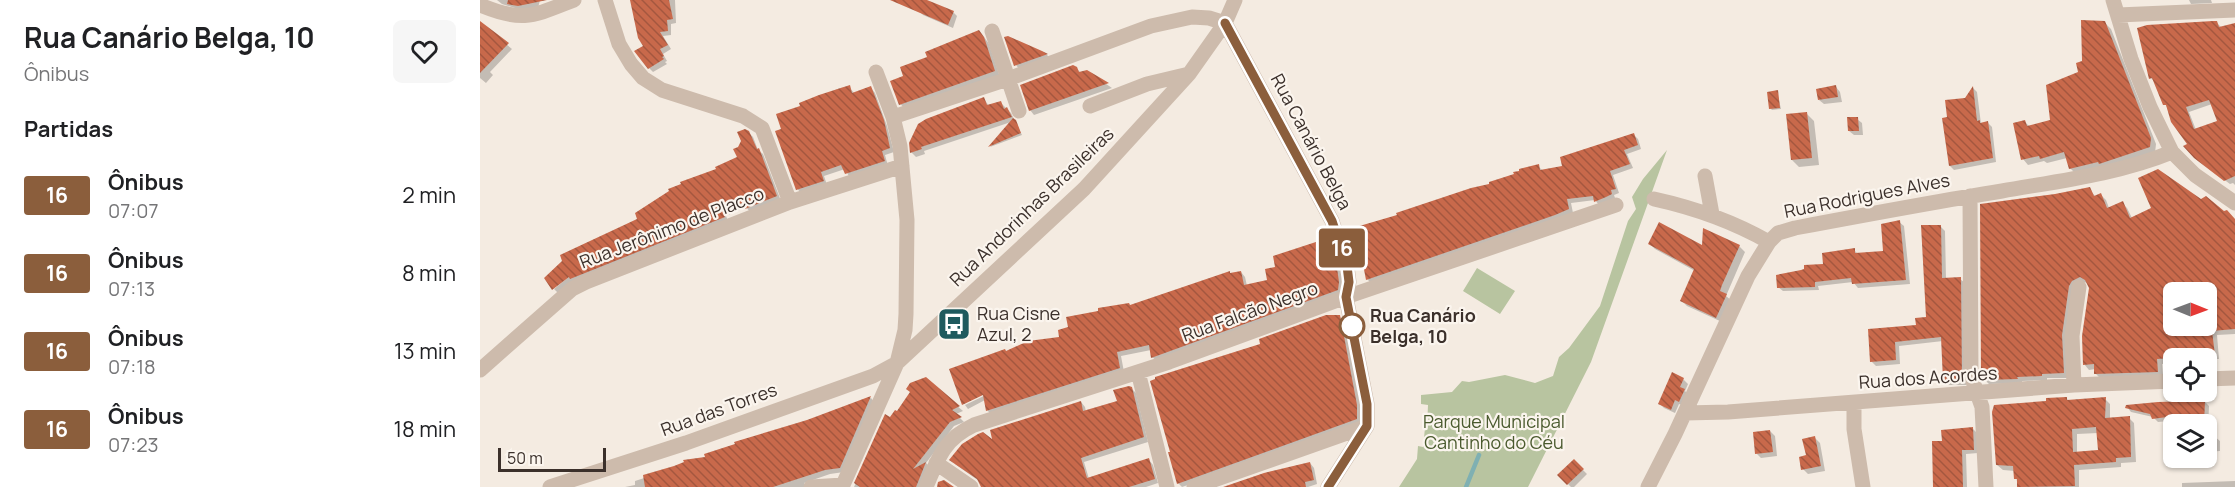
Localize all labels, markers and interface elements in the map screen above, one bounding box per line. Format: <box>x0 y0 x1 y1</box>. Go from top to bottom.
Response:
text: Rua Canário Belga, 10 <box>24 18 315 56</box>
button: heart <box>393 20 456 83</box>
text: Ônibus <box>24 60 89 87</box>
street label: Rua Canário Belga <box>1266 69 1358 214</box>
text: Partidas <box>24 114 113 144</box>
street label: Rua Andorinhas Brasileiras <box>944 121 1119 291</box>
text: Ônibus <box>108 167 184 197</box>
street label: Rua Rodrigues Alves <box>1782 167 1952 223</box>
text: 2 min <box>402 180 456 210</box>
text: 16 <box>46 181 68 209</box>
street label: Rua Jerônimo de Placco <box>576 181 767 273</box>
text: 07:07 <box>108 197 158 224</box>
line badge: 16 <box>1315 228 1369 268</box>
text: 16 <box>1331 234 1353 262</box>
text: Ônibus <box>108 245 184 275</box>
text: 8 min <box>402 258 456 288</box>
text: 16 <box>46 259 68 287</box>
text: 07:13 <box>108 275 155 302</box>
street label: Rua Falcão Negro <box>1178 275 1321 347</box>
north arrow <box>2163 282 2217 336</box>
map controls <box>2163 282 2217 468</box>
place label: Rua Cisne Azul, 2 <box>977 301 1060 346</box>
place label: Rua Canário Belga, 10 <box>1370 303 1476 348</box>
bus stop icon: Rua Cisne Azul, 2 <box>936 306 972 342</box>
marker: Rua Canário Belga, 10 <box>1339 313 1365 339</box>
text: Ônibus <box>108 323 184 353</box>
text: 13 min <box>394 336 456 366</box>
text: 16 <box>46 337 68 365</box>
button: locate <box>2163 348 2217 402</box>
text: 07:18 <box>108 353 156 380</box>
street label: Rua dos Acordes <box>1858 360 1998 394</box>
street label: Rua das Torres <box>657 377 780 441</box>
text: Ônibus <box>108 401 184 431</box>
park label: Parque Municipal Cantinho do Céu <box>1423 409 1565 454</box>
text: 18 min <box>393 414 456 444</box>
button: layers <box>2163 414 2217 468</box>
text: 16 <box>46 415 68 443</box>
text: 07:23 <box>108 431 159 458</box>
scale bar <box>498 445 606 472</box>
text: 50 m <box>507 447 543 469</box>

